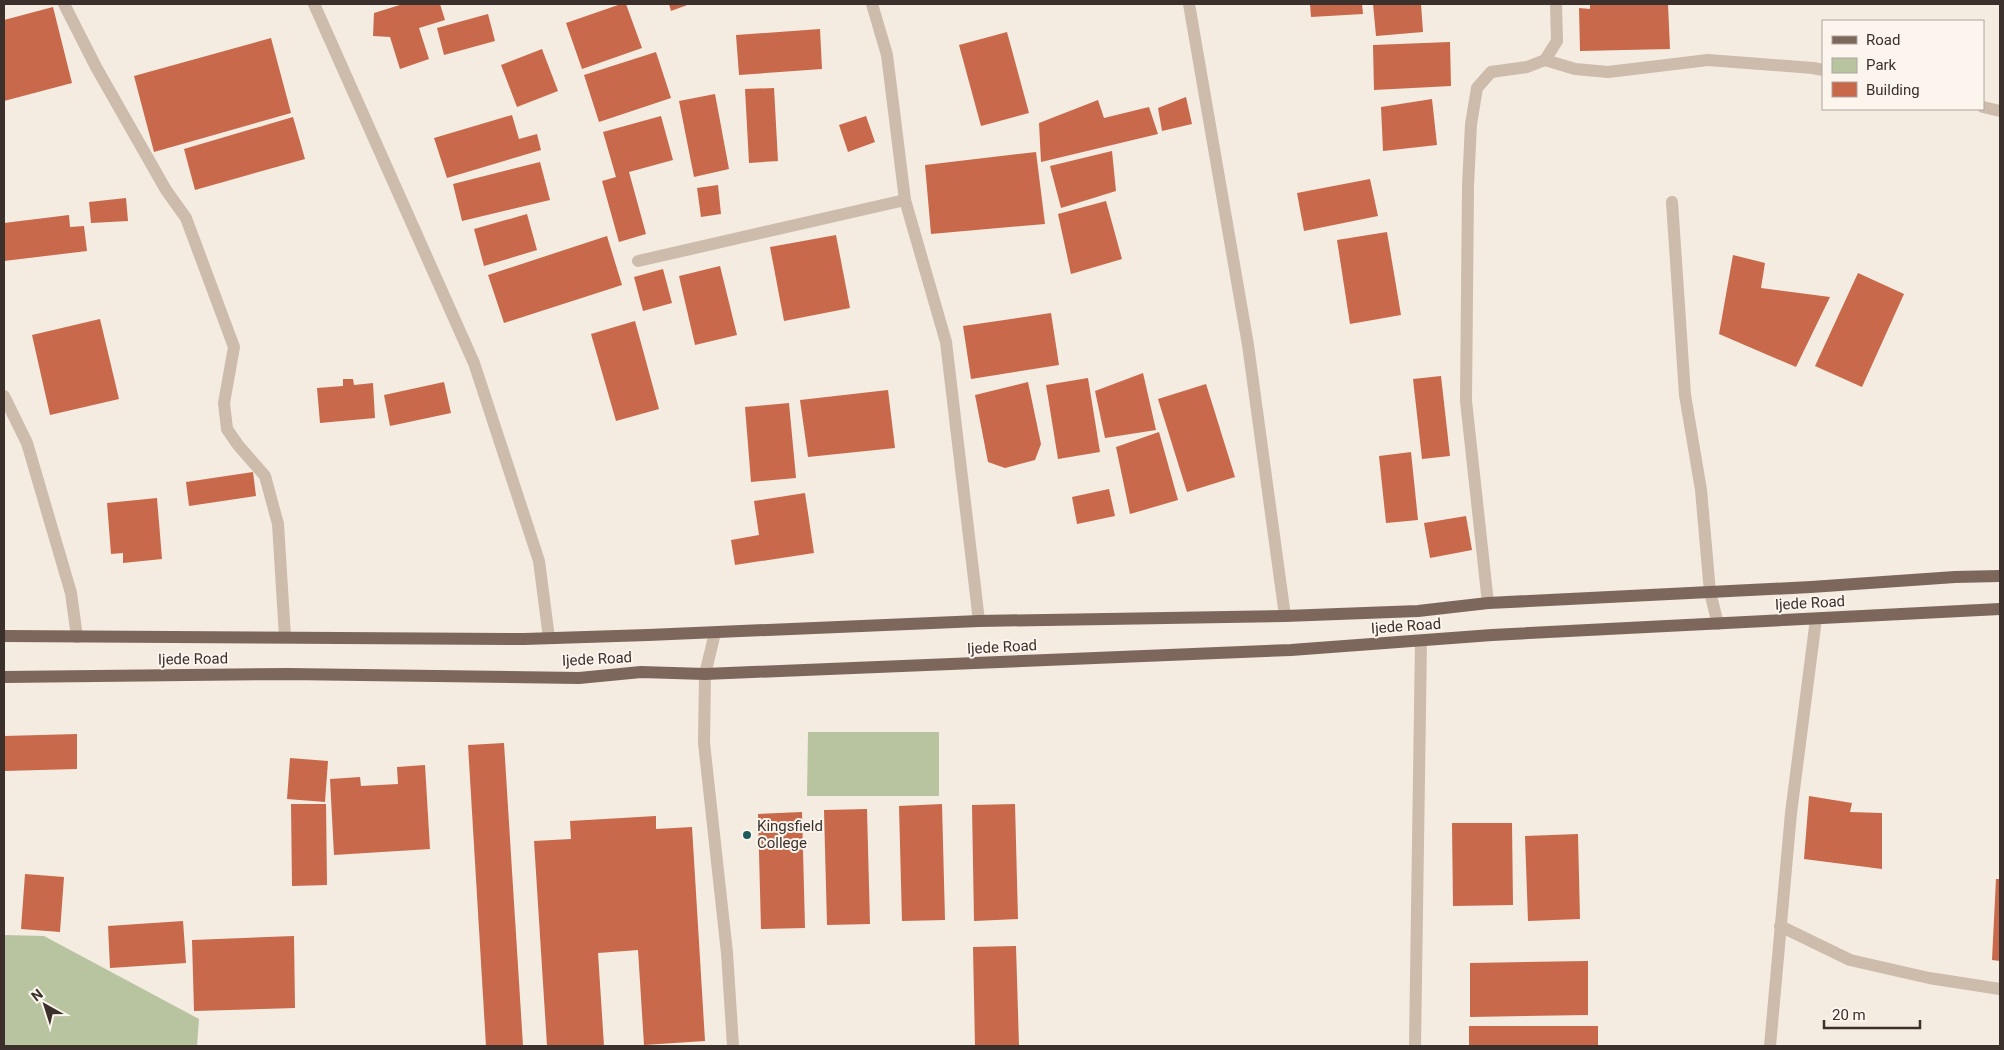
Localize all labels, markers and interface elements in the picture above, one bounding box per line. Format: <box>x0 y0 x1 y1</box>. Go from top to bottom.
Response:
legend <box>1822 20 1984 110</box>
text: Road <box>1866 31 1900 49</box>
text: Park <box>1866 56 1897 74</box>
text: Building <box>1866 81 1920 99</box>
street label: Ijede Road <box>1774 592 1846 614</box>
street label: Ijede Road <box>1370 615 1442 637</box>
street label: Ijede Road <box>966 636 1038 658</box>
street label: Ijede Road <box>561 648 633 670</box>
street label: Ijede Road <box>158 649 228 669</box>
place label: Kingsfield College <box>757 817 823 852</box>
marker: Kingsfield College <box>741 829 753 841</box>
north arrow <box>20 980 70 1030</box>
text: N <box>28 986 46 1004</box>
scale bar <box>1824 998 1920 1030</box>
text: 20 m <box>1832 1006 1866 1024</box>

